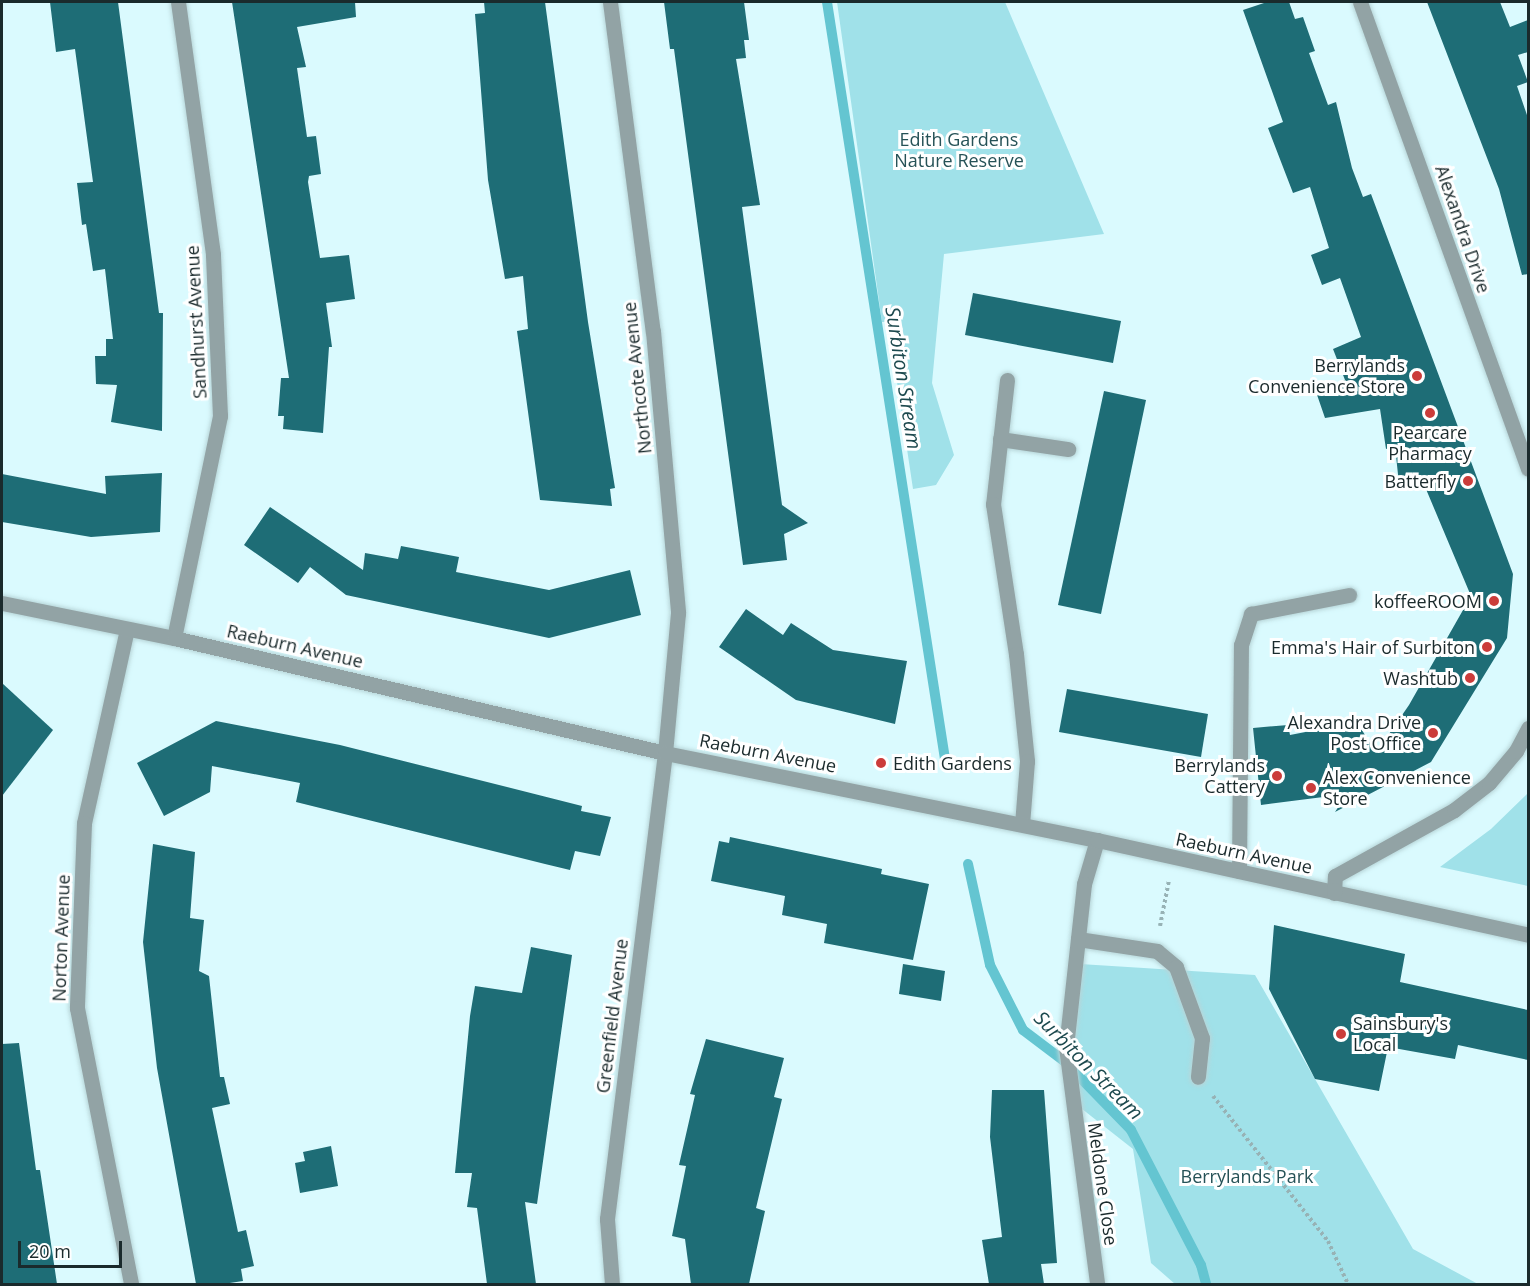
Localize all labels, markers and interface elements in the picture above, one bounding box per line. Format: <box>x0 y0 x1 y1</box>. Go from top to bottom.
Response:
park label: Edith Gardens Nature Reserve <box>894 129 1024 172</box>
street label: Alexandra Drive <box>1431 162 1495 296</box>
street label: Sandhurst Avenue <box>181 245 211 399</box>
street label: Northcote Avenue <box>618 301 656 455</box>
water label: Surbiton Stream <box>881 305 927 451</box>
place label: Berrylands Convenience Store <box>1248 355 1405 398</box>
marker: Berrylands Convenience Store <box>1410 369 1424 383</box>
marker: Pearcare Pharmacy <box>1423 406 1437 420</box>
place label: Pearcare Pharmacy <box>1388 422 1472 464</box>
place label: Batterfly <box>1384 470 1456 492</box>
marker: Batterfly <box>1461 474 1475 488</box>
place label: koffeeROOM <box>1374 590 1482 612</box>
marker: koffeeROOM <box>1487 594 1501 608</box>
street label: Raeburn Avenue <box>225 620 365 672</box>
place label: Emma's Hair of Surbiton <box>1271 636 1475 658</box>
marker: Emma's Hair of Surbiton <box>1480 640 1494 654</box>
place label: Washtub <box>1383 667 1458 689</box>
marker: Washtub <box>1463 671 1477 685</box>
place label: Alexandra Drive Post Office <box>1287 712 1421 754</box>
marker: Alexandra Drive Post Office <box>1426 726 1440 740</box>
street label: Raeburn Avenue <box>698 729 838 777</box>
place label: Edith Gardens <box>893 752 1012 774</box>
place label: Berrylands Cattery <box>1174 755 1265 798</box>
marker: Edith Gardens <box>874 756 888 770</box>
place label: Alex Convenience Store <box>1323 767 1471 810</box>
marker: Berrylands Cattery <box>1270 769 1284 783</box>
marker: Alex Convenience Store <box>1304 781 1318 795</box>
street label: Raeburn Avenue <box>1174 828 1314 878</box>
street label: Norton Avenue <box>48 874 74 1002</box>
street label: Greenfield Avenue <box>592 938 632 1094</box>
water label: Surbiton Stream <box>1030 1006 1148 1124</box>
place label: Sainsbury's Local <box>1353 1013 1448 1056</box>
marker: Sainsbury's Local <box>1334 1027 1348 1041</box>
street label: Meldone Close <box>1084 1121 1122 1247</box>
park label: Berrylands Park <box>1181 1165 1313 1187</box>
scale bar <box>21 1229 124 1267</box>
text: 20 m <box>29 1239 71 1263</box>

